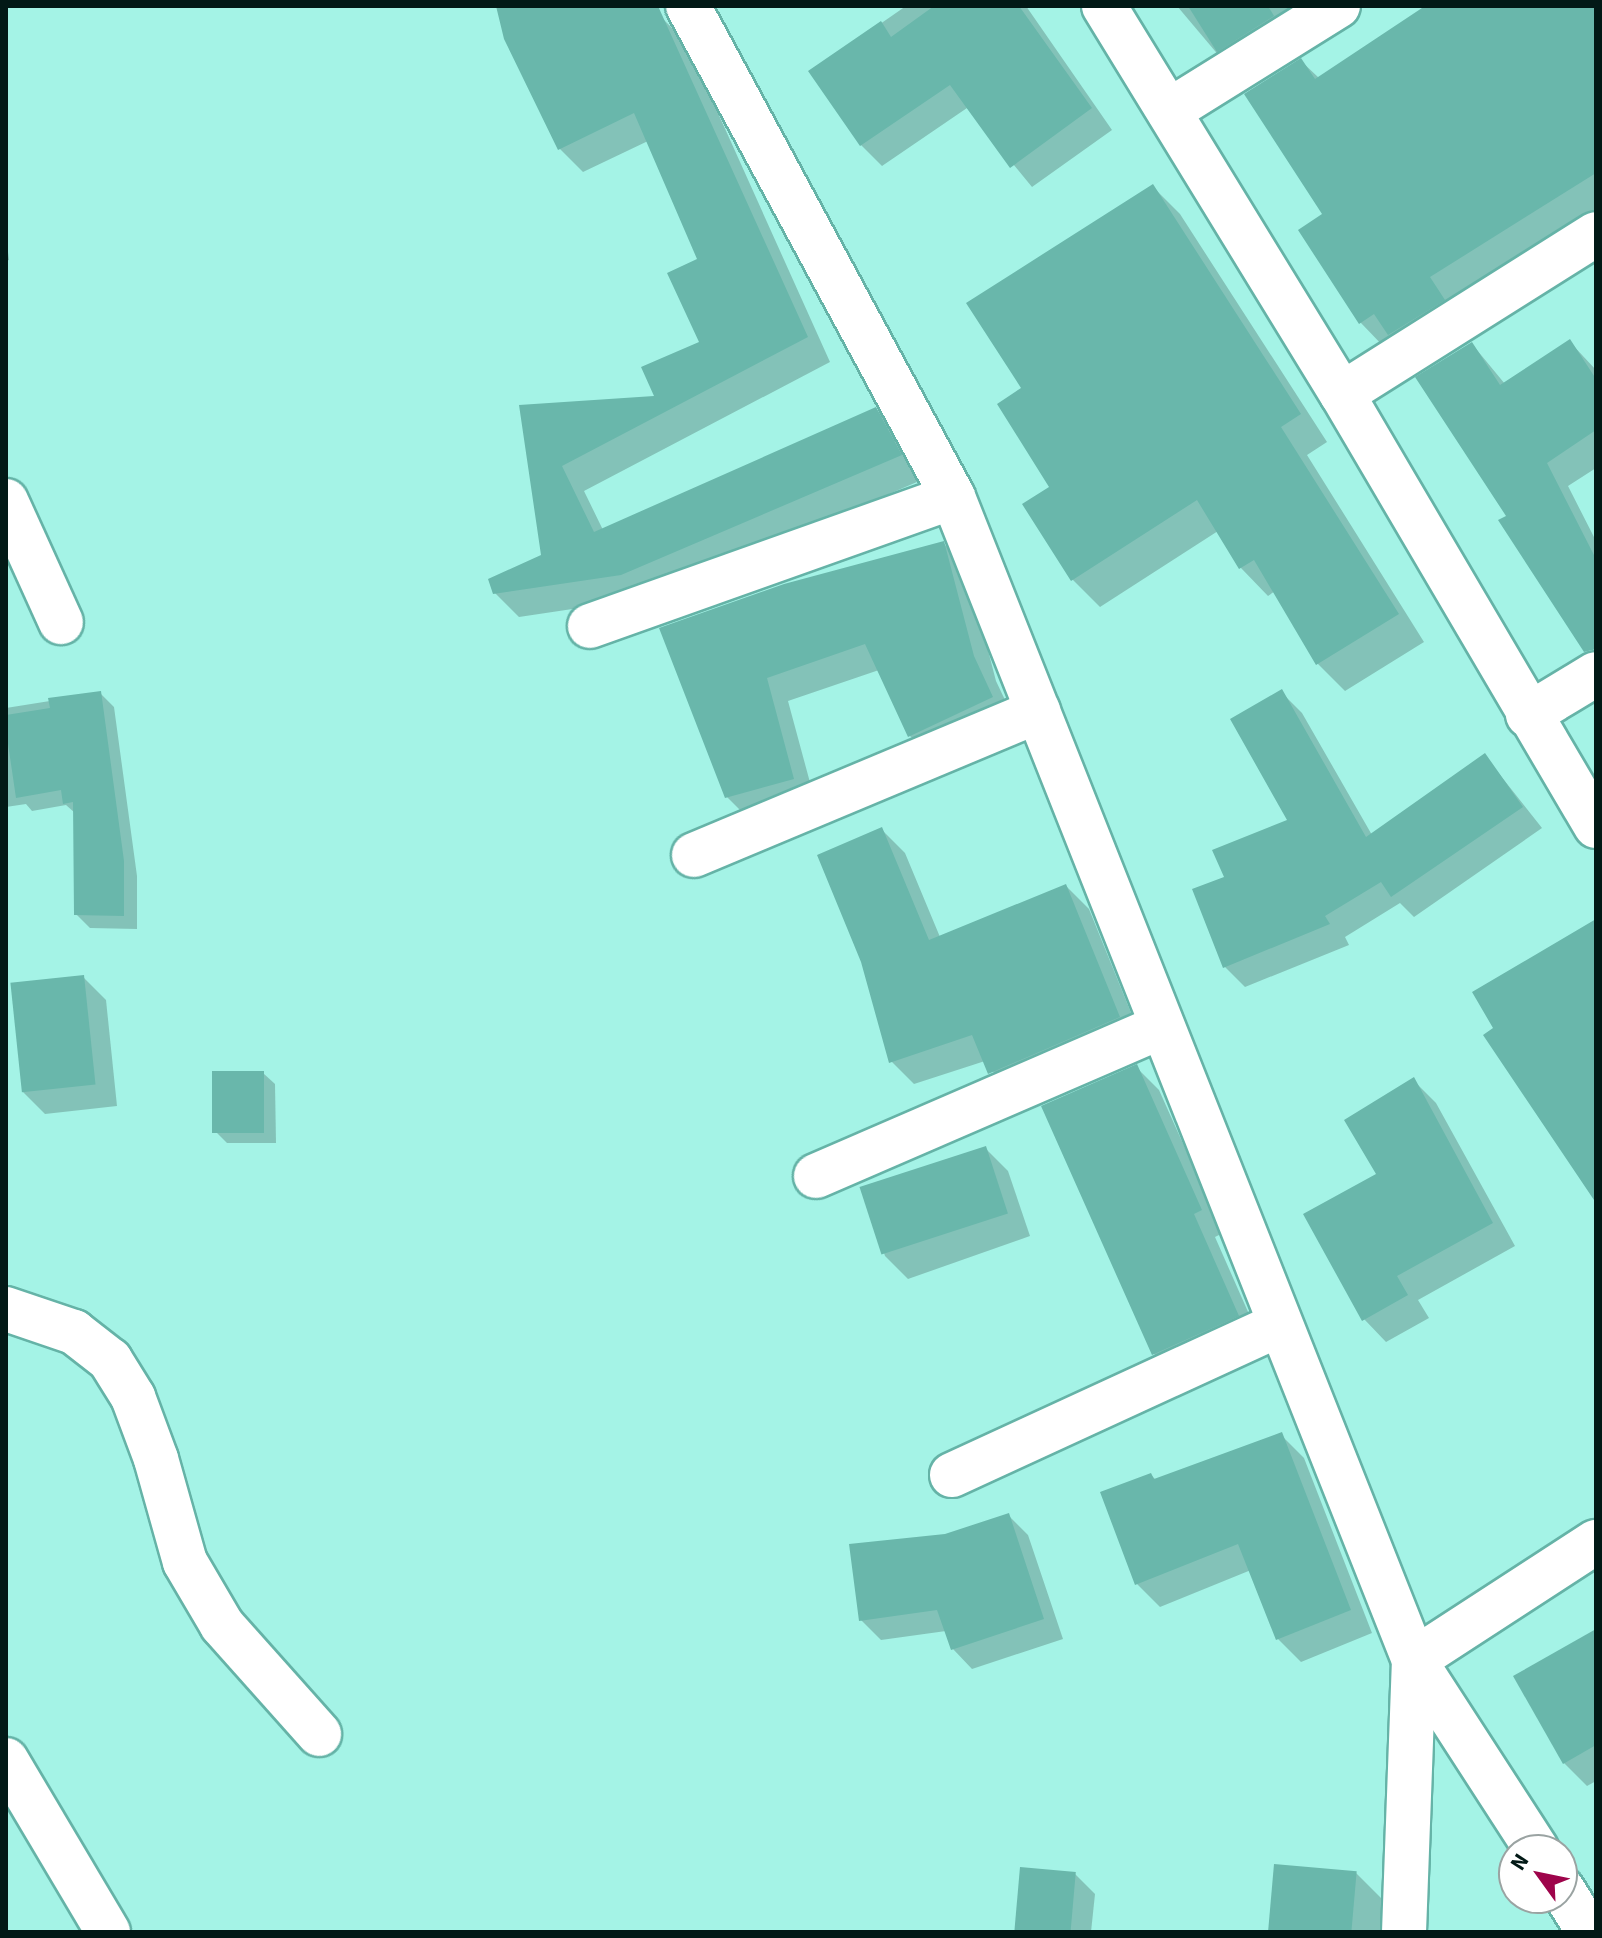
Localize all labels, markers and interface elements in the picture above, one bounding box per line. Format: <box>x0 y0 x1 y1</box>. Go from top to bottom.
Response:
north arrow <box>1498 1834 1578 1914</box>
text: N <box>1502 1847 1537 1877</box>

